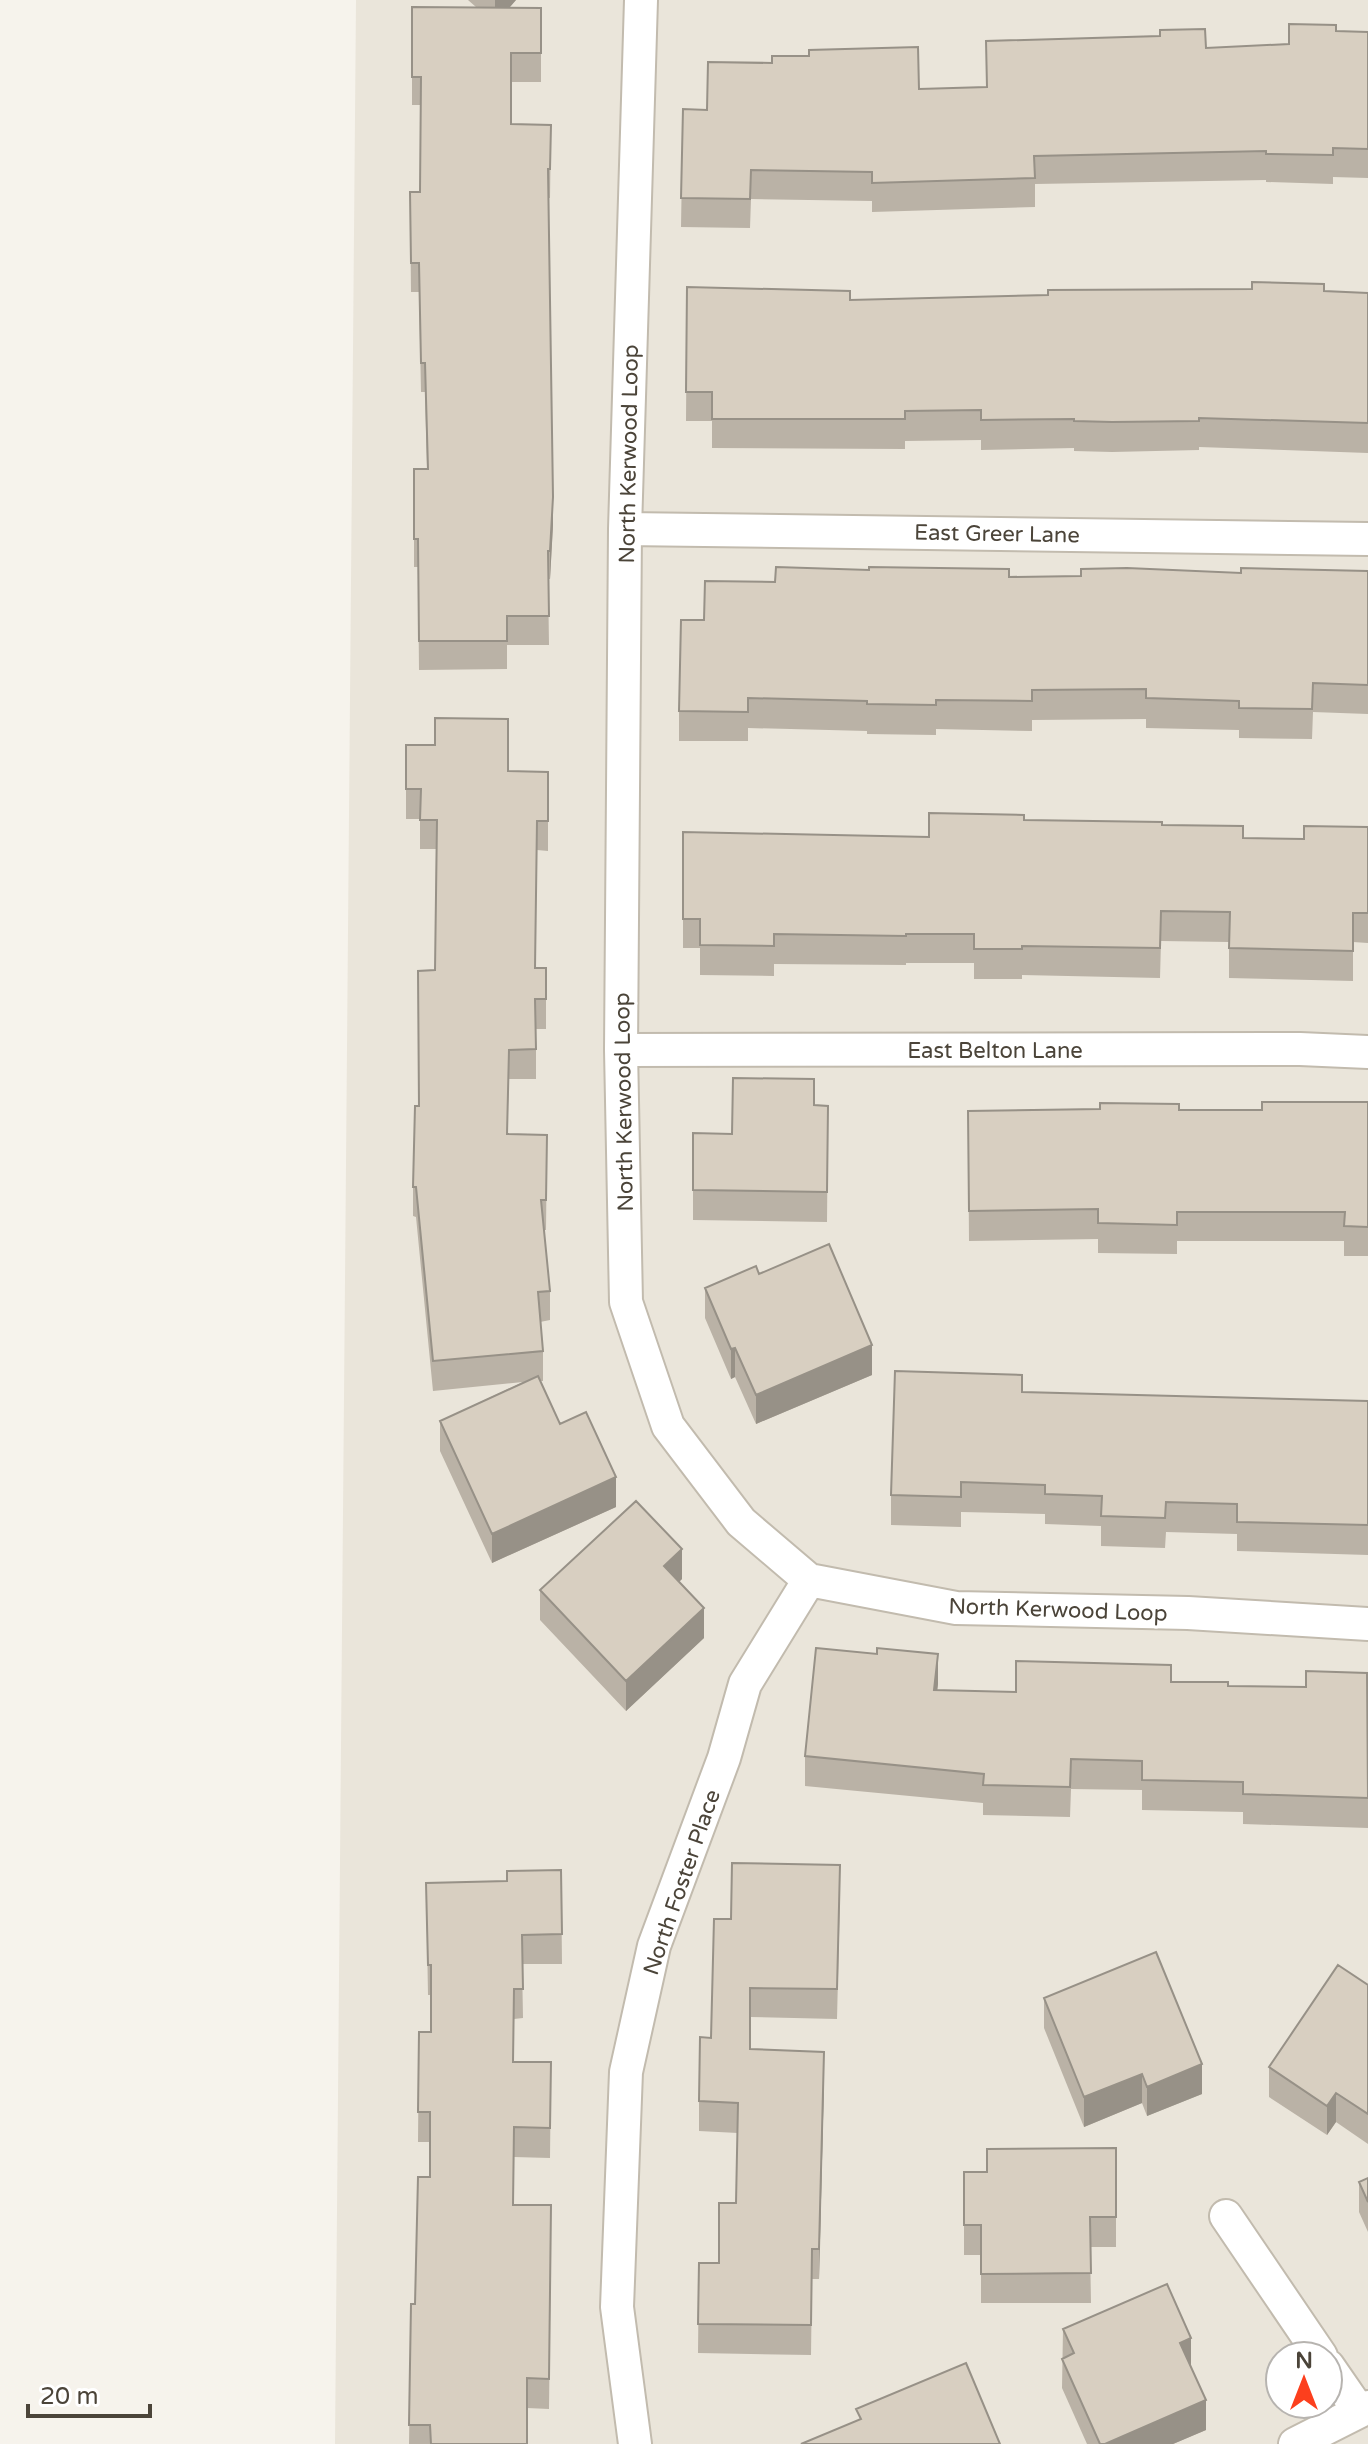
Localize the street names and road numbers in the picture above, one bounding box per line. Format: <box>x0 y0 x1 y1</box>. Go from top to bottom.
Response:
street label: North Kerwood Loop <box>614 344 644 564</box>
street label: East Greer Lane <box>914 520 1080 548</box>
street label: North Kerwood Loop <box>609 992 639 1212</box>
street label: East Belton Lane <box>907 1038 1083 1064</box>
street label: North Kerwood Loop <box>948 1593 1168 1627</box>
street label: North Foster Place <box>638 1786 726 1978</box>

